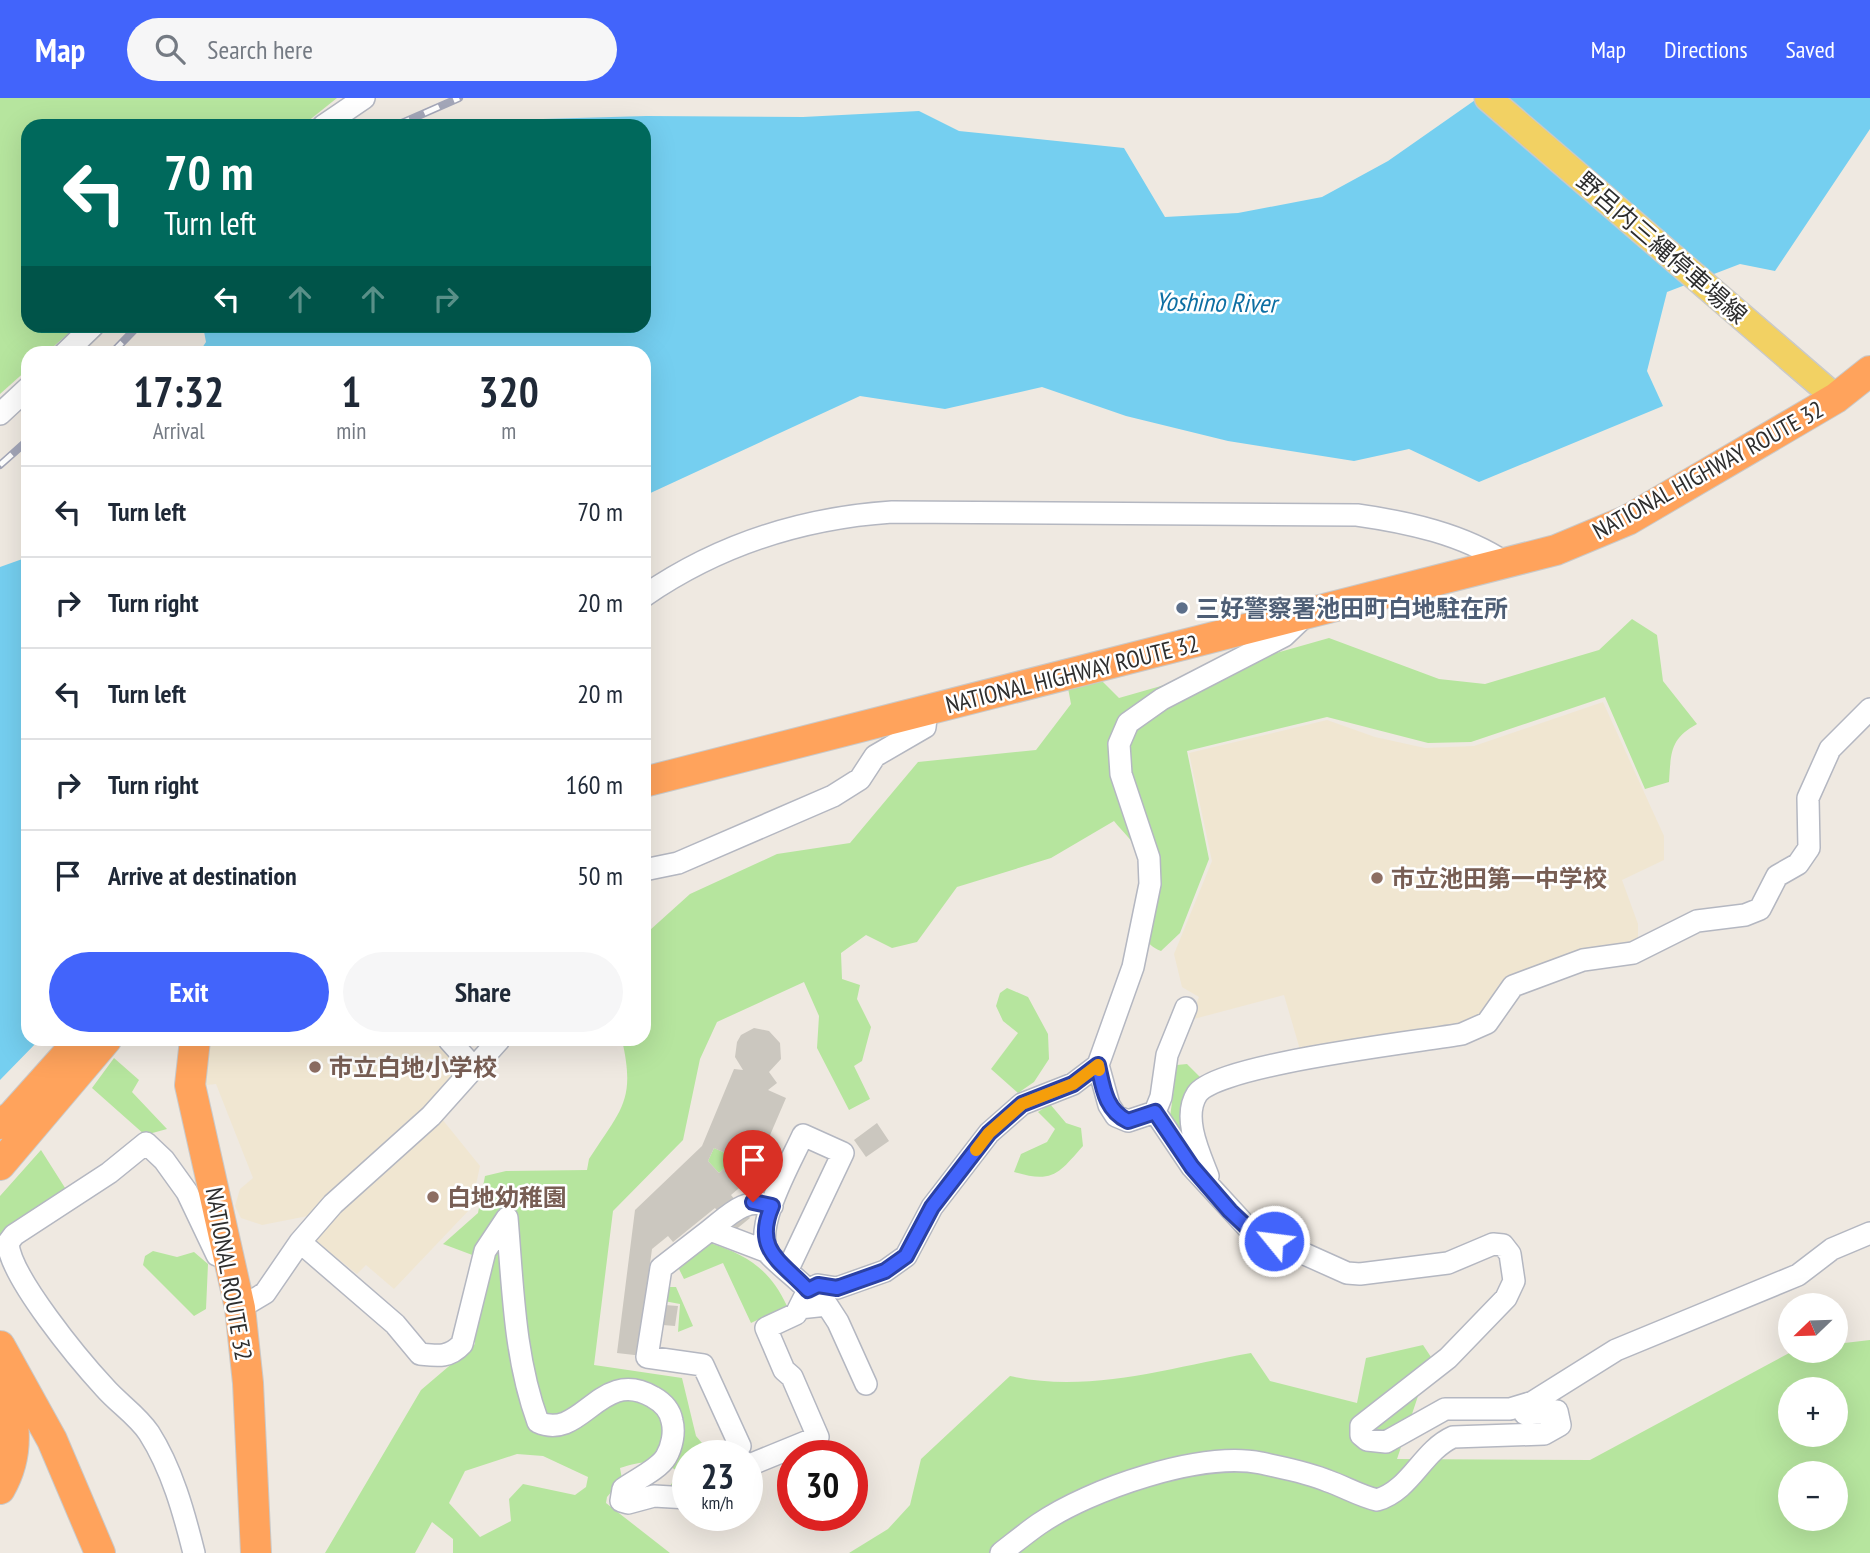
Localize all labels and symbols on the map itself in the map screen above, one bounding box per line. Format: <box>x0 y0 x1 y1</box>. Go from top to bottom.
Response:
street label: 野呂内三縄停車場線 <box>1570 165 1754 331</box>
water label: Yoshino River <box>1155 284 1281 320</box>
street label: NATIONAL HIGHWAY ROUTE 32 <box>1587 394 1829 546</box>
place label: 三好警察署池田町白地駐在所 <box>1196 593 1508 624</box>
marker: 三好警察署池田町白地駐在所 <box>1174 600 1190 616</box>
street label: NATIONAL HIGHWAY ROUTE 32 <box>942 628 1202 720</box>
place label: 市立池田第一中学校 <box>1391 863 1607 894</box>
marker: 市立池田第一中学校 <box>1369 870 1385 886</box>
place label: 市立白地小学校 <box>329 1052 497 1083</box>
marker: 市立白地小学校 <box>307 1059 323 1075</box>
pin <box>723 1130 783 1202</box>
place label: 白地幼稚園 <box>447 1182 567 1213</box>
street label: NATIONAL ROUTE 32 <box>199 1185 259 1363</box>
marker: 白地幼稚園 <box>425 1189 441 1205</box>
position arrow <box>1237 1204 1311 1278</box>
north arrow <box>1778 1293 1848 1363</box>
speed limit sign: 30 <box>777 1440 868 1531</box>

